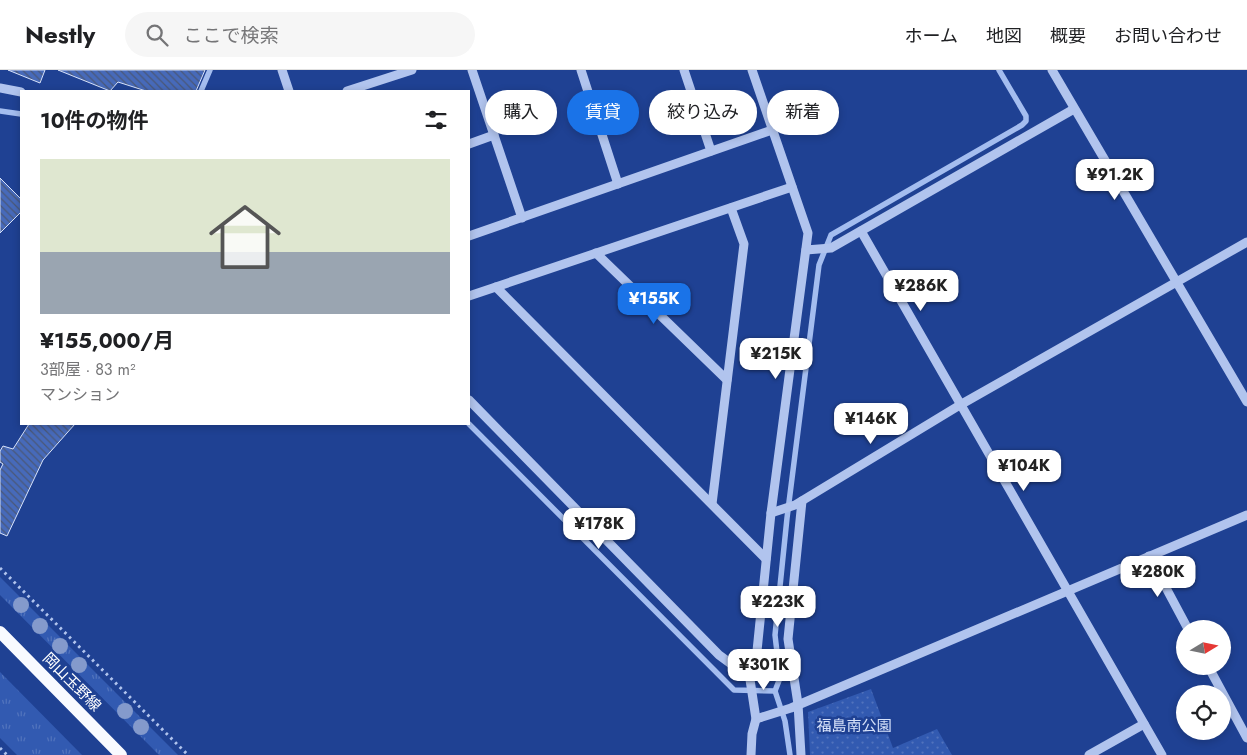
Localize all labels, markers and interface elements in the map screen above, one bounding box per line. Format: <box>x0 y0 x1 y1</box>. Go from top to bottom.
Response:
search box <box>125 12 475 57</box>
text: Nestly <box>25 17 95 52</box>
icon: search <box>143 21 171 49</box>
text: ここで検索 <box>183 22 278 49</box>
text: ホーム <box>905 23 958 49</box>
text: 地図 <box>986 23 1022 49</box>
text: 概要 <box>1050 23 1086 49</box>
text: お問い合わせ <box>1114 23 1222 49</box>
chip: 購入 <box>485 90 557 135</box>
chip: 賃貸 <box>567 90 639 135</box>
chip: 絞り込み <box>649 90 757 135</box>
chip: 新着 <box>767 90 839 135</box>
text: 10件の物件 <box>40 106 149 136</box>
icon: filters <box>422 106 450 134</box>
pin: ¥91.2K <box>1074 158 1156 201</box>
text: ¥91.2K <box>1087 163 1143 186</box>
icon: home <box>200 192 290 282</box>
pin: ¥286K <box>886 270 956 312</box>
text: ¥286K <box>894 274 948 297</box>
pin: ¥155K <box>619 282 689 325</box>
text: ¥155K <box>629 287 679 310</box>
text: ¥155,000/月 <box>40 326 174 356</box>
pin: ¥215K <box>741 338 811 380</box>
text: ¥215K <box>751 342 801 365</box>
text: 3部屋 · 83 m² <box>40 358 135 381</box>
text: マンション <box>40 383 120 406</box>
pin: ¥146K <box>836 402 906 445</box>
text: ¥146K <box>845 407 897 430</box>
pin: ¥104K <box>989 450 1059 492</box>
text: ¥104K <box>998 454 1050 477</box>
pin: ¥178K <box>564 508 634 550</box>
text: ¥178K <box>574 512 624 535</box>
pin: ¥280K <box>1123 556 1193 598</box>
text: ¥280K <box>1131 560 1185 583</box>
pin: ¥223K <box>743 586 813 628</box>
text: ¥223K <box>752 590 804 613</box>
north arrow <box>1176 620 1231 675</box>
map controls <box>1176 620 1231 740</box>
street label: 岡山玉野線 <box>38 648 106 716</box>
pin: ¥301K <box>729 648 799 691</box>
text: ¥301K <box>739 653 789 676</box>
button: locate <box>1176 685 1231 740</box>
park label: 福島南公園 <box>816 715 892 737</box>

